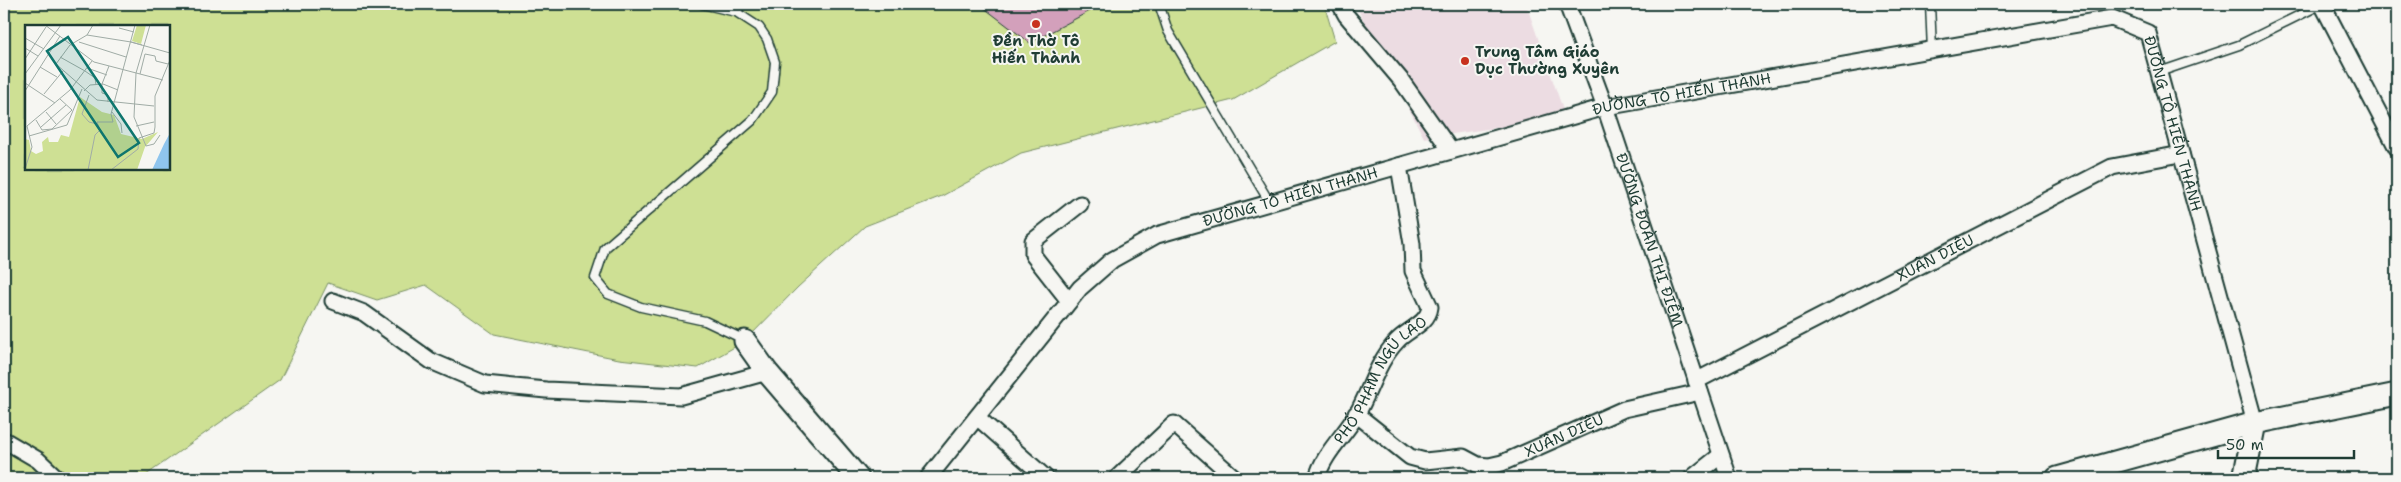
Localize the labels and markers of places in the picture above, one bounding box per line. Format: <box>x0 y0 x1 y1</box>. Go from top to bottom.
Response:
marker: Đền Thờ Tô Hiến Thành <box>1030 18 1042 30</box>
place label: Đền Thờ Tô Hiến Thành <box>992 31 1080 68</box>
place label: Trung Tâm Giáo Dục Thường Xuyên <box>1475 42 1619 79</box>
marker: Trung Tâm Giáo Dục Thường Xuyên <box>1459 55 1471 67</box>

